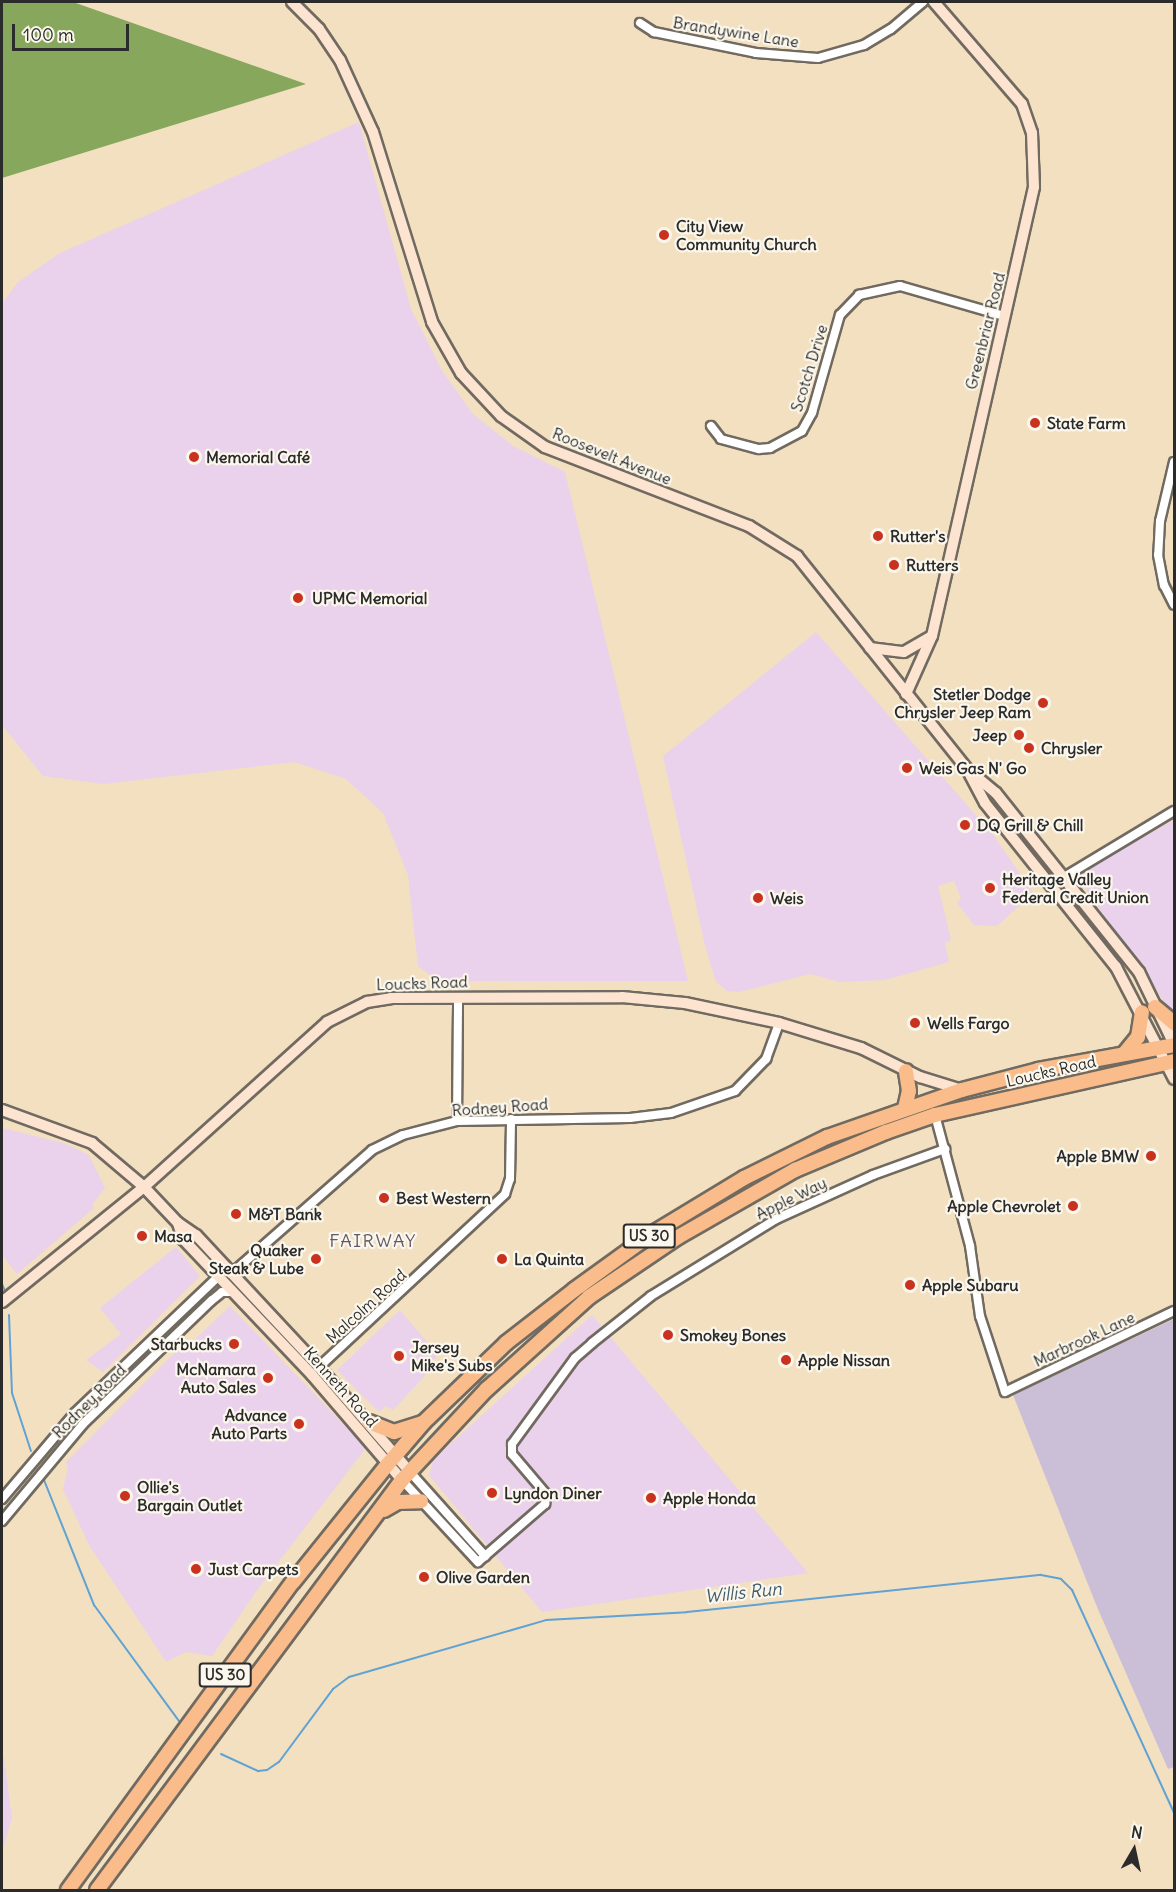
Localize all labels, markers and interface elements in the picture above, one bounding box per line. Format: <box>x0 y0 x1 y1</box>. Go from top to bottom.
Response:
scale bar <box>15 12 132 50</box>
street label: Brandywine Lane <box>672 13 800 51</box>
text: 100 m <box>23 23 74 46</box>
place label: City View Community Church <box>676 216 817 254</box>
marker: City View Community Church <box>657 228 671 242</box>
street label: Greenbriar Road <box>961 270 1009 392</box>
street label: Scotch Drive <box>787 322 831 414</box>
place label: State Farm <box>1047 413 1126 433</box>
marker: State Farm <box>1028 416 1042 430</box>
street label: Roosevelt Avenue <box>550 423 674 489</box>
place label: Memorial Café <box>206 447 310 467</box>
marker: Memorial Café <box>187 450 201 464</box>
place label: Rutter's <box>890 526 946 546</box>
marker: Rutter's <box>871 529 885 543</box>
place label: Rutters <box>906 555 958 575</box>
marker: Rutters <box>887 558 901 572</box>
place label: UPMC Memorial <box>312 588 427 608</box>
marker: UPMC Memorial <box>289 589 307 607</box>
place label: Stetler Dodge Chrysler Jeep Ram <box>894 684 1031 722</box>
marker: Stetler Dodge Chrysler Jeep Ram <box>1036 696 1050 710</box>
place label: Jeep <box>973 725 1007 745</box>
marker: Jeep <box>1012 728 1026 742</box>
place label: Chrysler <box>1041 738 1102 758</box>
marker: Chrysler <box>1022 741 1036 755</box>
place label: Weis Gas N' Go <box>919 758 1026 778</box>
marker: Weis Gas N' Go <box>900 761 914 775</box>
place label: DQ Grill & Chill <box>977 815 1083 835</box>
marker: DQ Grill & Chill <box>958 818 972 832</box>
place label: Heritage Valley Federal Credit Union <box>1002 869 1149 907</box>
marker: Heritage Valley Federal Credit Union <box>983 881 997 895</box>
place label: Weis <box>770 888 803 908</box>
marker: Weis <box>751 891 765 905</box>
street label: Loucks Road <box>376 972 468 994</box>
place label: Wells Fargo <box>927 1013 1010 1033</box>
marker: Wells Fargo <box>908 1016 922 1030</box>
street label: Loucks Road <box>1004 1051 1098 1091</box>
street label: Rodney Road <box>451 1094 549 1120</box>
place label: Apple BMW <box>1056 1146 1139 1166</box>
marker: Apple BMW <box>1144 1149 1158 1163</box>
street label: Apple Way <box>752 1173 830 1223</box>
place label: Best Western <box>396 1188 491 1208</box>
marker: Best Western <box>377 1191 391 1205</box>
place label: Apple Chevrolet <box>947 1196 1061 1216</box>
marker: Apple Chevrolet <box>1066 1199 1080 1213</box>
place label: M&T Bank <box>248 1204 322 1224</box>
marker: M&T Bank <box>229 1207 243 1221</box>
road number: US 30 <box>622 1224 676 1248</box>
place label: Masa <box>154 1226 192 1246</box>
marker: Masa <box>135 1229 149 1243</box>
district label: FAIRWAY <box>329 1230 417 1252</box>
place label: Quaker Steak & Lube <box>209 1240 304 1278</box>
place label: La Quinta <box>514 1249 584 1269</box>
marker: Quaker Steak & Lube <box>309 1252 323 1266</box>
marker: La Quinta <box>495 1252 509 1266</box>
street label: Malcolm Road <box>322 1265 410 1347</box>
place label: Apple Subaru <box>922 1275 1019 1295</box>
marker: Apple Subaru <box>903 1278 917 1292</box>
street label: Marbrook Lane <box>1030 1307 1138 1371</box>
place label: Smokey Bones <box>680 1325 786 1345</box>
marker: Smokey Bones <box>661 1328 675 1342</box>
place label: Starbucks <box>151 1334 222 1354</box>
marker: Starbucks <box>227 1337 241 1351</box>
place label: Jersey Mike's Subs <box>411 1337 493 1375</box>
street label: Kenneth Road <box>300 1343 382 1431</box>
marker: Jersey Mike's Subs <box>392 1349 406 1363</box>
place label: Apple Nissan <box>798 1350 890 1370</box>
marker: Apple Nissan <box>779 1353 793 1367</box>
place label: McNamara Auto Sales <box>176 1359 256 1397</box>
street label: Rodney Road <box>48 1360 130 1442</box>
marker: McNamara Auto Sales <box>261 1371 275 1385</box>
place label: Advance Auto Parts <box>212 1405 287 1443</box>
marker: Advance Auto Parts <box>292 1417 306 1431</box>
place label: Ollie's Bargain Outlet <box>137 1477 242 1515</box>
place label: Lyndon Diner <box>504 1483 602 1503</box>
marker: Lyndon Diner <box>485 1486 499 1500</box>
place label: Apple Honda <box>663 1488 756 1508</box>
marker: Ollie's Bargain Outlet <box>118 1489 132 1503</box>
marker: Apple Honda <box>644 1491 658 1505</box>
place label: Just Carpets <box>208 1559 298 1579</box>
marker: Just Carpets <box>189 1562 203 1576</box>
place label: Olive Garden <box>436 1567 530 1587</box>
marker: Olive Garden <box>417 1570 431 1584</box>
water label: Willis Run <box>703 1578 783 1608</box>
road number: US 30 <box>198 1663 252 1687</box>
north arrow <box>1104 1820 1164 1880</box>
text: N <box>1130 1821 1144 1843</box>

